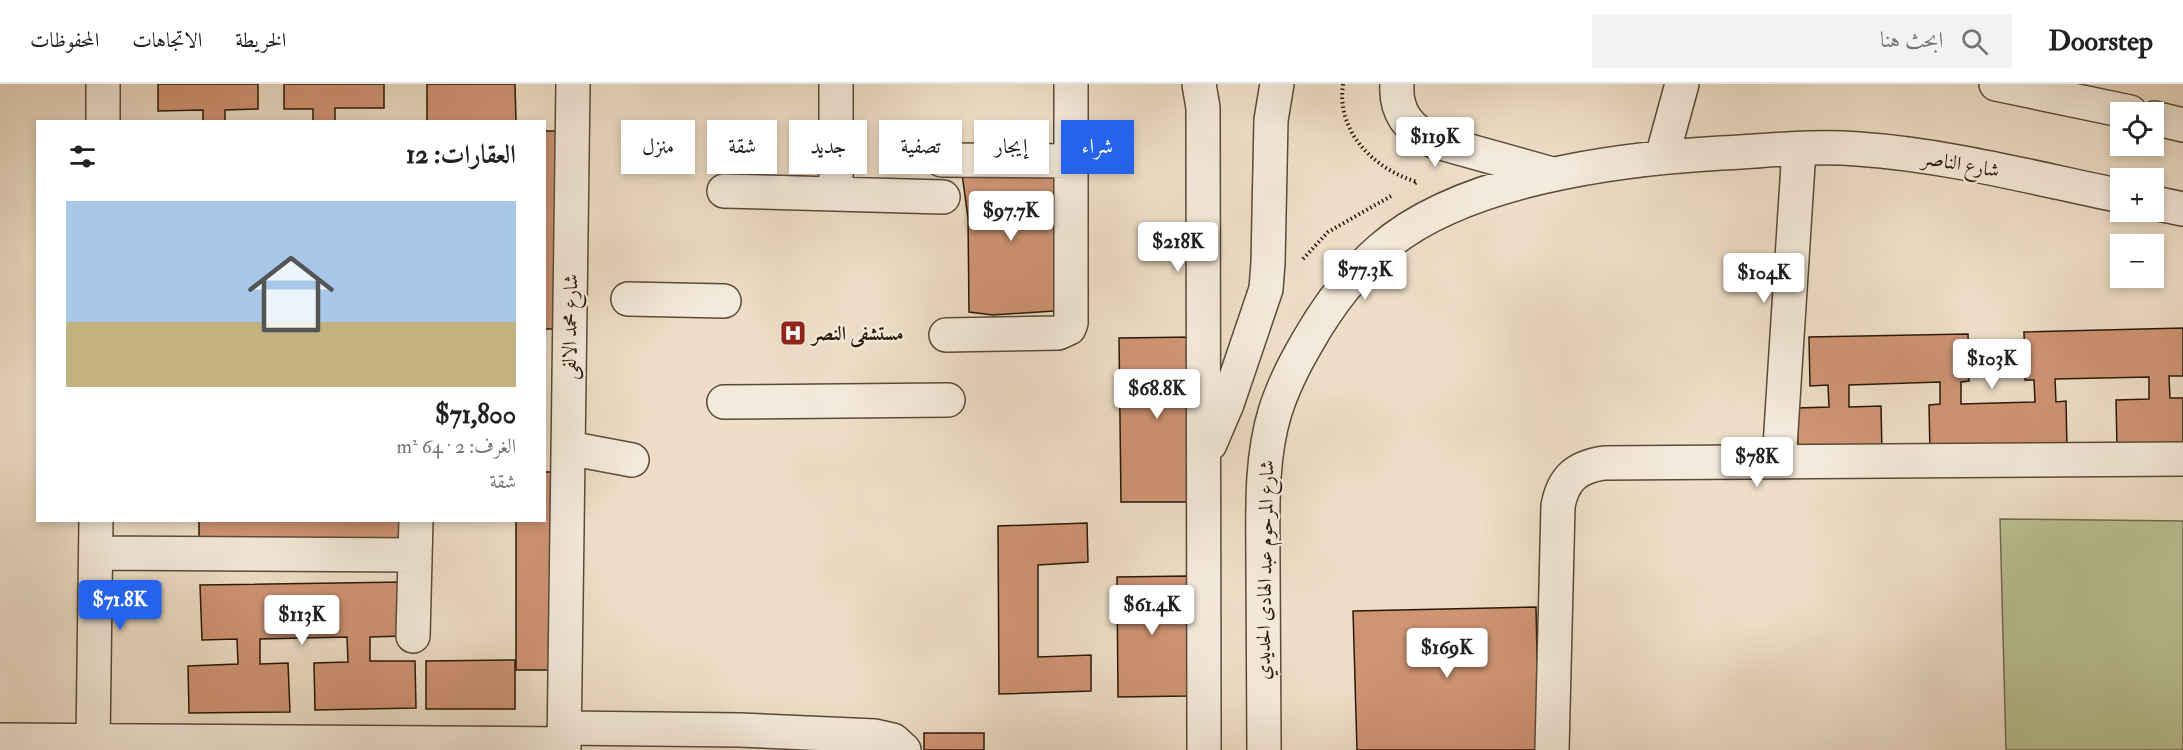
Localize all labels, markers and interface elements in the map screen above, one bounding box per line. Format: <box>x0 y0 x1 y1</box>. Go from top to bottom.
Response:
search box <box>1592 14 2012 68</box>
text: Doorstep <box>2048 24 2153 59</box>
icon: search <box>1958 25 1991 58</box>
text: ابحث هنا <box>1880 26 1943 54</box>
text: المحفوظات <box>30 27 99 54</box>
text: الاتجاهات <box>132 27 202 54</box>
text: الخريطة <box>235 27 286 54</box>
map controls <box>2110 102 2164 288</box>
button: locate <box>2110 102 2164 156</box>
pin: $119K <box>1393 117 1477 168</box>
chip: منزل <box>621 120 695 174</box>
chip: شقة <box>707 120 777 174</box>
chip: جديد <box>789 120 867 174</box>
chip: تصفية <box>879 120 962 174</box>
chip: إيجار <box>974 120 1049 174</box>
chip: شراء <box>1061 120 1134 174</box>
text: $119K <box>1410 124 1460 149</box>
text: العقارات: 12 <box>406 139 516 171</box>
icon: filters <box>66 140 99 173</box>
street label: شارع الناصر <box>1918 145 2002 188</box>
button: + <box>2110 168 2164 222</box>
pin: $97.7K <box>962 191 1060 242</box>
text: $97.7K <box>983 198 1039 223</box>
pin: $218K <box>1136 222 1220 273</box>
text: $218K <box>1152 229 1204 254</box>
button: − <box>2110 234 2164 288</box>
icon: home <box>237 240 345 348</box>
pin: $77.3K <box>1316 250 1414 301</box>
pin: $104K <box>1722 253 1806 304</box>
text: $77.3K <box>1338 257 1392 282</box>
text: $104K <box>1737 260 1791 285</box>
street label: شارع محمد الالفى <box>557 274 588 380</box>
hospital icon: مستشفى النصر <box>778 318 808 348</box>
place label: مستشفى النصر <box>810 321 904 348</box>
pin: $103K <box>1950 339 2034 390</box>
text: $103K <box>1967 346 2017 371</box>
pin: $68.8K <box>1108 369 1206 420</box>
text: $68.8K <box>1128 376 1186 401</box>
text: $71,800 <box>435 399 516 431</box>
text: الغرف: 2 · 64 m² <box>396 434 516 459</box>
pin: $78K <box>1721 437 1793 488</box>
text: $78K <box>1735 444 1779 469</box>
street label: شارع المرحوم عبد الهادى الحديدي <box>1251 460 1284 680</box>
text: شقة <box>490 469 516 494</box>
pin: $71.8K <box>71 580 169 631</box>
pin: $61.4K <box>1103 585 1201 636</box>
text: $71.8K <box>93 587 147 612</box>
text: $61.4K <box>1123 592 1181 617</box>
pin: $113K <box>260 595 344 646</box>
text: $113K <box>278 602 326 627</box>
pin: $169K <box>1405 628 1489 679</box>
text: $169K <box>1421 635 1473 660</box>

